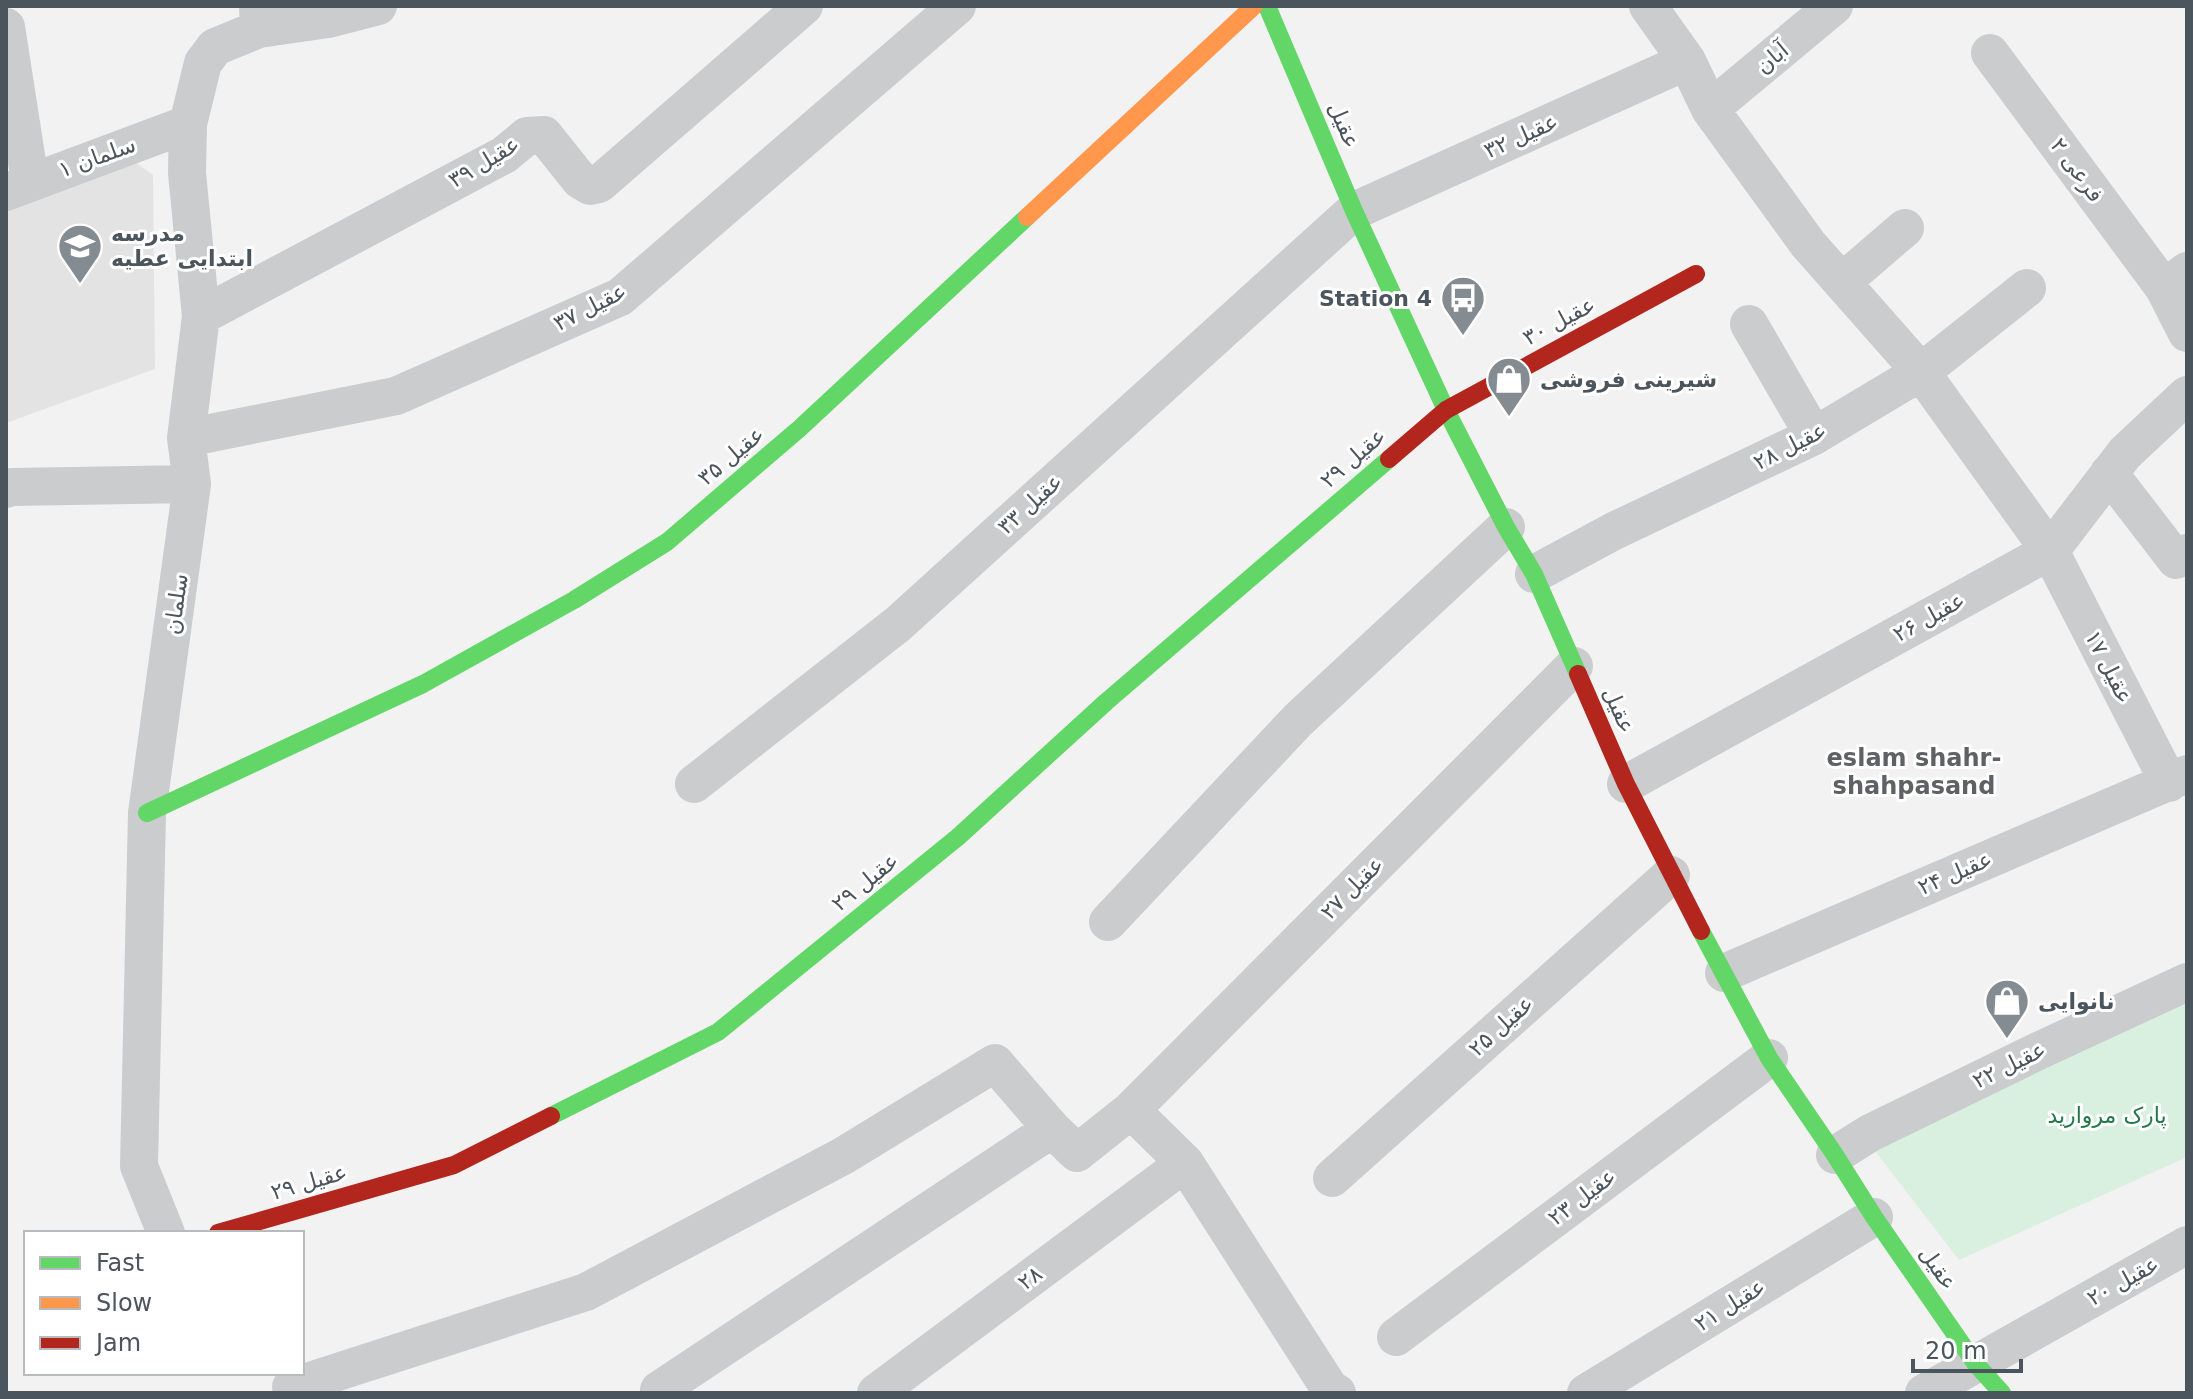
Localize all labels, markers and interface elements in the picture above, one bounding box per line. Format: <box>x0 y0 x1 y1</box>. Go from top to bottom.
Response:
street label: آبان <box>1750 36 1794 79</box>
street label: عقیل <box>1323 98 1365 152</box>
street label: عقیل ۳۲ <box>1480 109 1562 163</box>
street label: عقیل ۳۹ <box>444 131 524 193</box>
street label: سلمان ۱ <box>55 132 139 182</box>
street label: فرعی ۲ <box>2045 133 2109 207</box>
place label: مدرسه ابتدایی عطیه <box>111 221 253 271</box>
school or university icon: مدرسه ابتدایی عطیه <box>56 222 104 285</box>
bus stop icon: Station 4 <box>1439 274 1487 337</box>
street label: عقیل ۳۷ <box>549 278 631 336</box>
place label: Station 4 <box>1319 286 1432 311</box>
street label: عقیل ۳۰ <box>1519 292 1599 350</box>
shop icon: شیرینی فروشی <box>1485 355 1533 418</box>
place label: شیرینی فروشی <box>1540 367 1717 393</box>
street label: ۲۸ عقیل <box>1749 417 1831 475</box>
street label: عقیل ۳۵ <box>693 421 769 491</box>
street label: عقیل ۲۹ <box>1315 423 1391 493</box>
street label: عقیل ۳۳ <box>993 469 1067 539</box>
street label: سلمان <box>159 572 193 636</box>
street label: عقیل ۲۶ <box>1889 587 1969 647</box>
street label: عقیل ۱۷ <box>2080 626 2138 708</box>
street label: عقیل <box>1598 683 1640 737</box>
district label: eslam shahr- shahpasand <box>1827 744 2001 800</box>
street label: عقیل ۲۴ <box>1914 846 1996 900</box>
street label: عقیل ۲۹ <box>827 848 903 916</box>
street label: عقیل ۲۷ <box>1316 852 1388 924</box>
shop icon: نانوایی <box>1983 977 2031 1040</box>
place label: نانوایی <box>2038 989 2115 1015</box>
street label: عقیل ۲۵ <box>1464 991 1538 1061</box>
street label: عقیل ۲۲ <box>1968 1037 2050 1093</box>
park label: پارک مروارید <box>2047 1103 2167 1129</box>
street label: عقیل ۲۹ <box>268 1159 350 1205</box>
street label: عقیل ۲۳ <box>1543 1163 1621 1231</box>
legend <box>24 1231 304 1375</box>
street label: عقیل <box>1914 1241 1962 1295</box>
text: Fast <box>96 1249 144 1277</box>
street label: عقیل ۲۰ <box>2083 1251 2163 1311</box>
street label: ۲۸ <box>1013 1261 1047 1295</box>
street label: عقیل ۲۱ <box>1690 1274 1770 1336</box>
text: Slow <box>96 1289 152 1317</box>
scale bar <box>1913 1323 2021 1373</box>
text: Jam <box>94 1329 141 1357</box>
text: 20 m <box>1925 1337 1987 1365</box>

